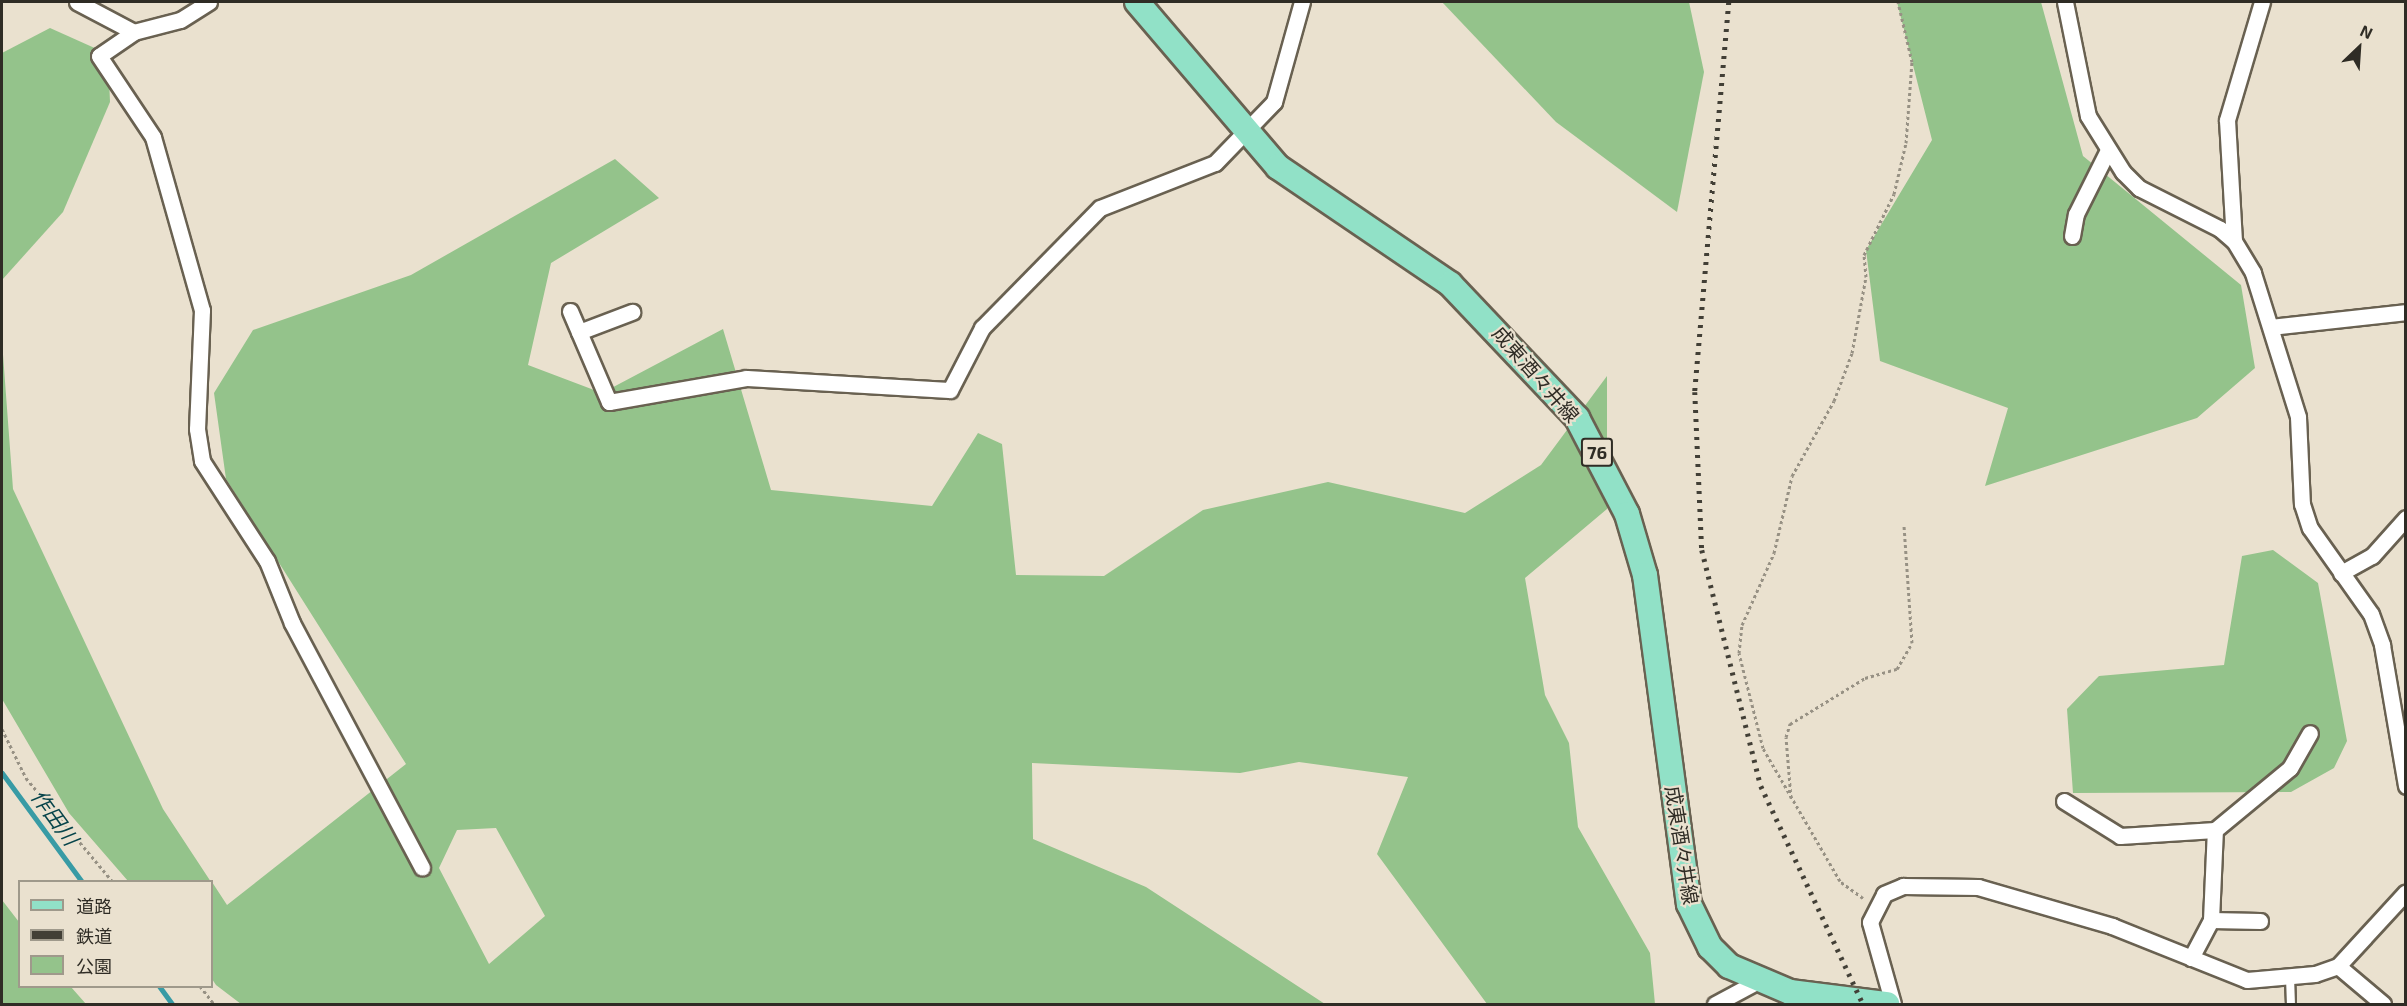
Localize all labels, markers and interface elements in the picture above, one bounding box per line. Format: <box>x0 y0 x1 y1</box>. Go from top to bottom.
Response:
north arrow <box>2329 18 2389 78</box>
text: N <box>2358 20 2376 42</box>
street label: 成東酒々井線 <box>1488 321 1584 427</box>
road number: 76 <box>1580 437 1614 467</box>
water label: 作田川 <box>26 784 84 850</box>
street label: 成東酒々井線 <box>1661 784 1703 906</box>
legend <box>18 880 213 988</box>
text: 道路 <box>76 895 112 917</box>
text: 鉄道 <box>76 925 112 947</box>
text: 公園 <box>76 955 112 977</box>

